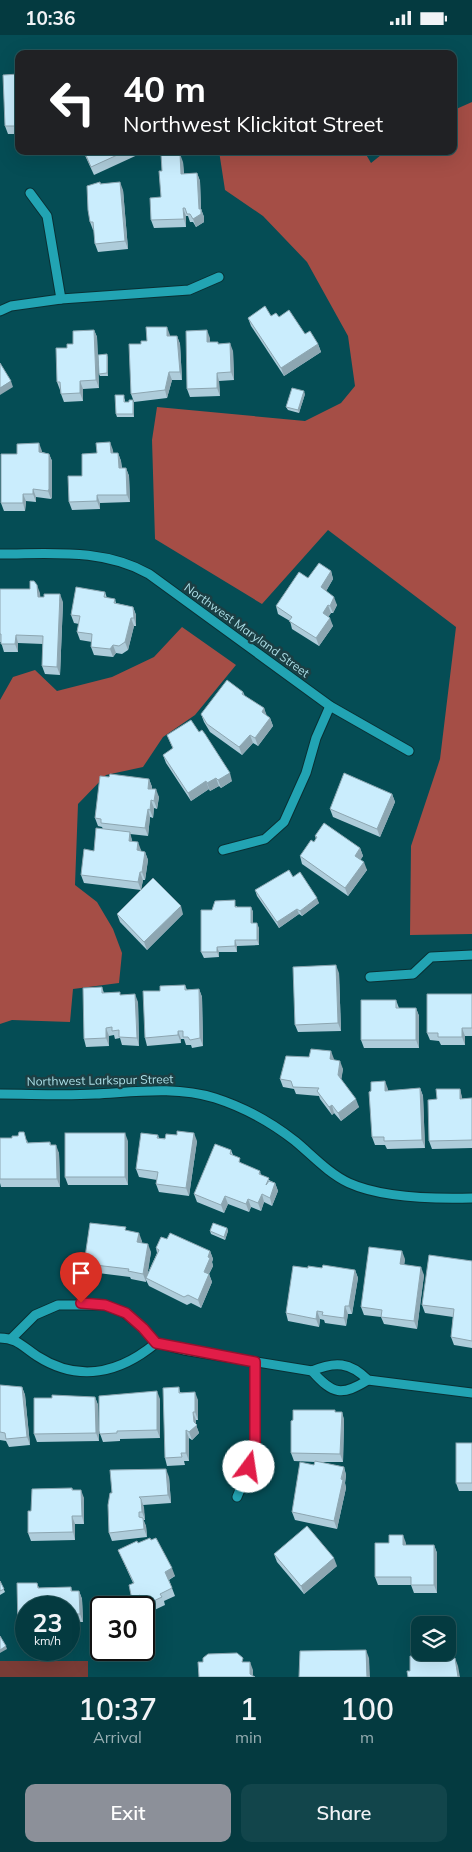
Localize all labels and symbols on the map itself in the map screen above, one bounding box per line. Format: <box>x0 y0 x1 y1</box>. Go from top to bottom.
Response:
street label: Northwest Maryland Street <box>182 580 312 680</box>
street label: Northwest Larkspur Street <box>27 1071 173 1089</box>
pin <box>60 1252 102 1303</box>
position arrow <box>222 1440 274 1492</box>
speed limit sign: 30 <box>90 1596 155 1661</box>

